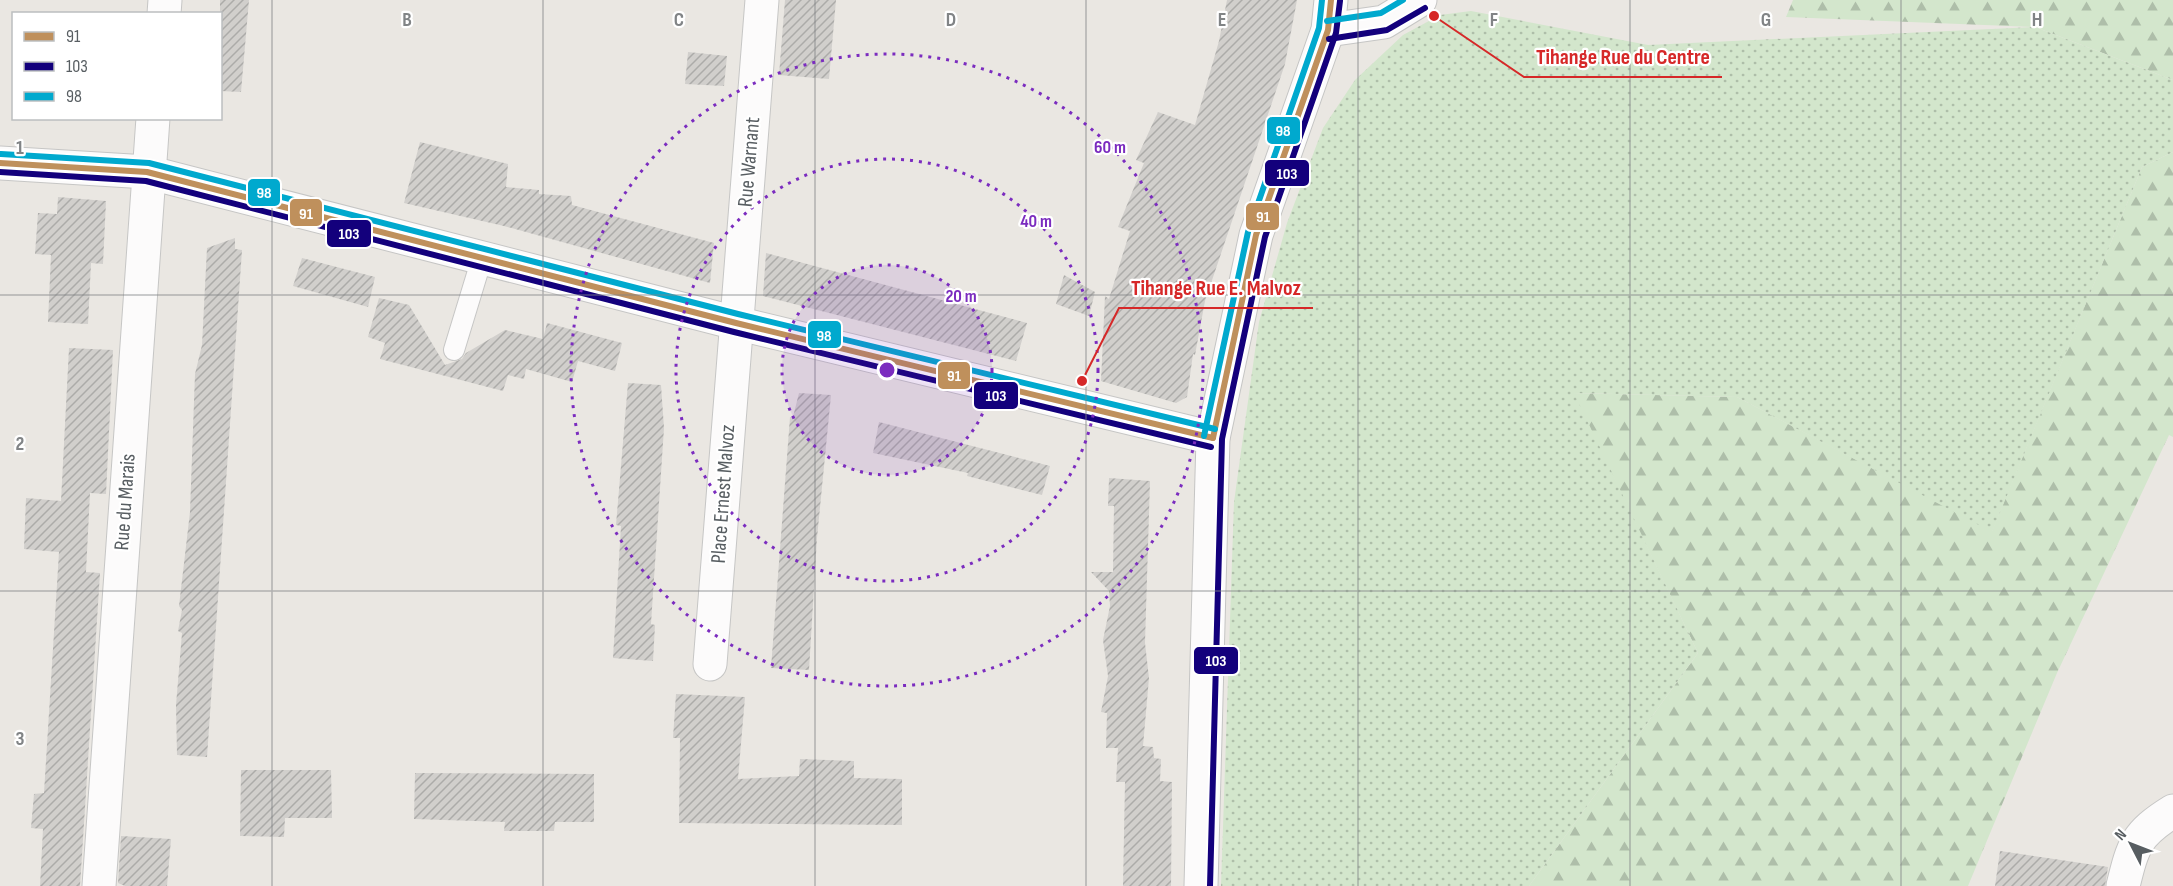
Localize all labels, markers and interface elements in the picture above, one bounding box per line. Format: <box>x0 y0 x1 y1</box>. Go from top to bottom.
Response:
text: B <box>402 8 412 32</box>
text: C <box>674 8 684 32</box>
text: D <box>946 8 956 32</box>
text: E <box>1218 8 1226 32</box>
text: F <box>1490 8 1498 32</box>
text: G <box>1761 8 1771 32</box>
text: H <box>2032 8 2042 32</box>
legend <box>12 12 222 120</box>
text: 91 <box>66 26 81 47</box>
callout: Tihange Rue du Centre <box>1524 37 1722 77</box>
text: Tihange Rue du Centre <box>1536 44 1710 71</box>
text: 103 <box>66 56 88 77</box>
text: 98 <box>66 86 82 107</box>
street label: Rue Warnant <box>733 116 765 208</box>
line badge: 98 <box>1266 116 1301 145</box>
text: 98 <box>1275 122 1291 141</box>
text: 1 <box>16 136 24 160</box>
text: 60 m <box>1094 137 1126 158</box>
line badge: 103 <box>1264 159 1310 187</box>
text: 103 <box>1276 165 1298 184</box>
line badge: 98 <box>247 178 281 207</box>
text: 98 <box>256 184 272 203</box>
line badge: 91 <box>289 198 323 227</box>
line badge: 91 <box>1245 202 1280 231</box>
text: 91 <box>299 205 314 224</box>
text: 91 <box>1256 208 1271 227</box>
text: 40 m <box>1020 211 1052 232</box>
line badge: 103 <box>326 219 372 248</box>
text: 103 <box>338 225 360 244</box>
callout: Tihange Rue E. Malvoz <box>1119 268 1313 308</box>
text: Tihange Rue E. Malvoz <box>1131 275 1301 302</box>
text: 20 m <box>945 286 977 307</box>
line badge: 98 <box>807 320 842 349</box>
text: 98 <box>816 327 832 346</box>
centre of rings <box>877 360 897 380</box>
line badge: 91 <box>937 361 971 390</box>
text: 91 <box>947 367 962 386</box>
line badge: 103 <box>973 381 1019 410</box>
text: 103 <box>985 387 1007 406</box>
street label: Place Ernest Malvoz <box>706 423 740 564</box>
text: 2 <box>16 432 24 456</box>
street label: Rue du Marais <box>109 453 141 551</box>
line badge: 103 <box>1193 646 1239 675</box>
text: 103 <box>1205 652 1227 671</box>
text: 3 <box>16 727 25 751</box>
north arrow <box>2101 814 2161 874</box>
text: N <box>2111 825 2131 844</box>

